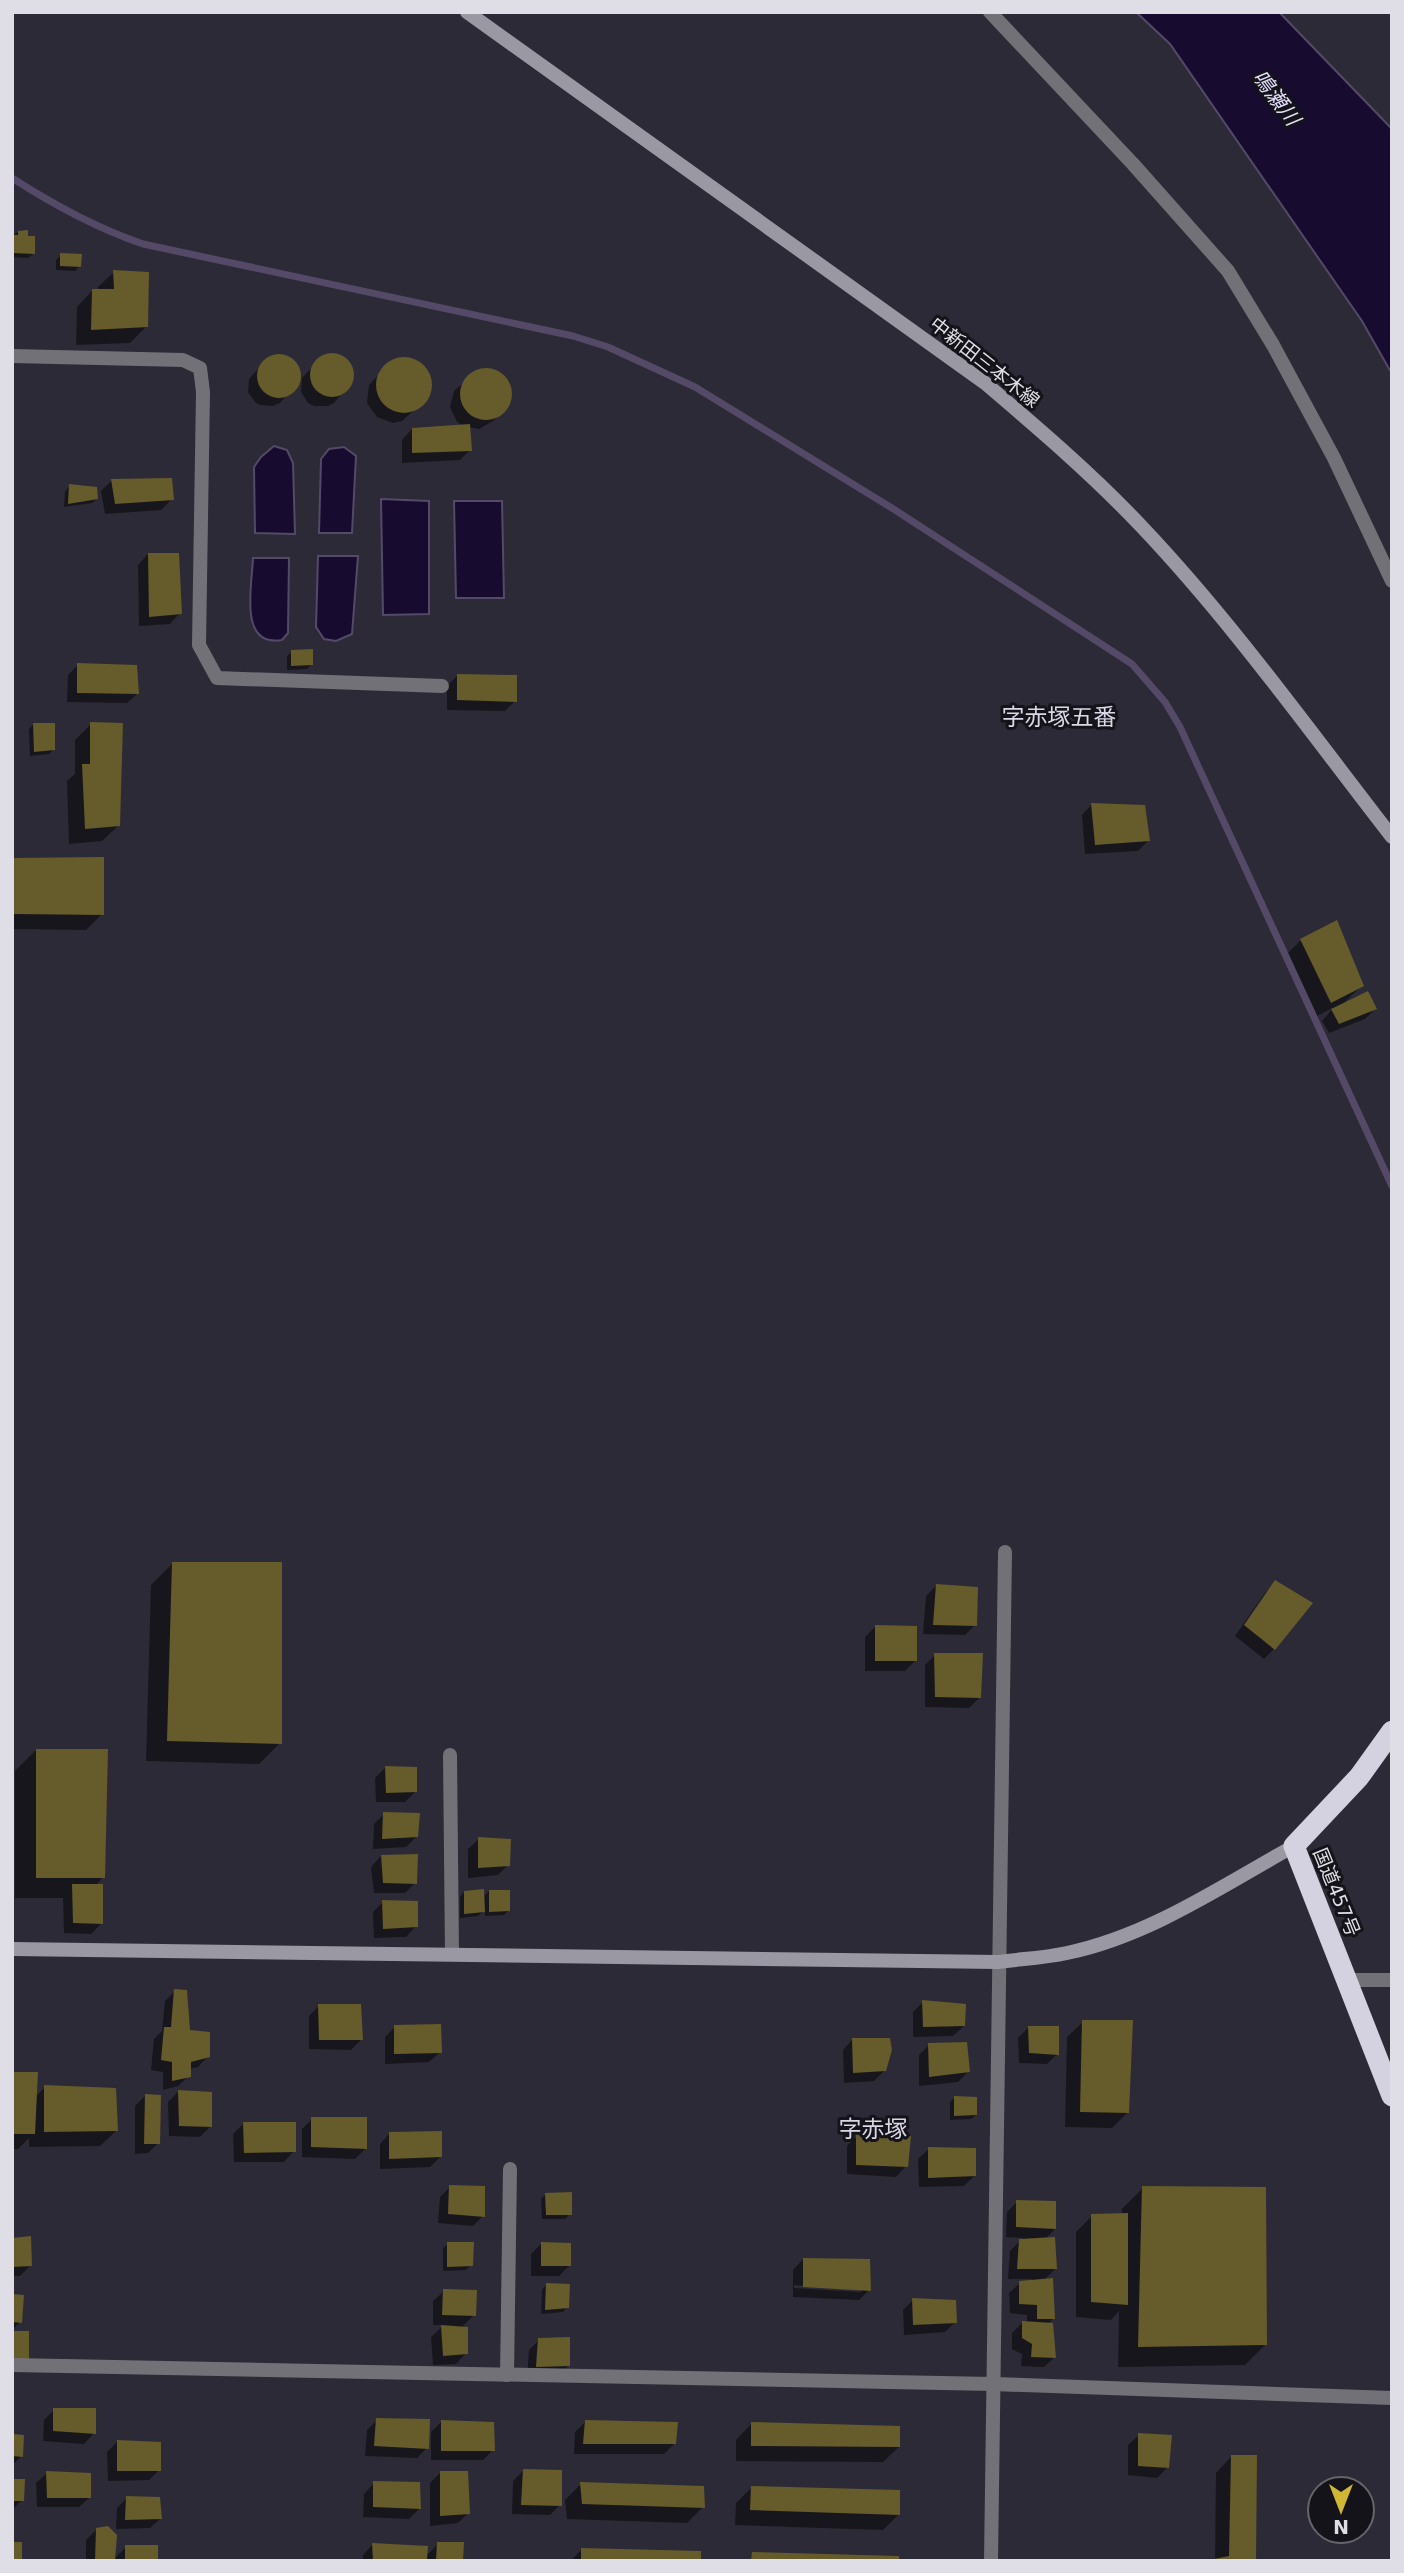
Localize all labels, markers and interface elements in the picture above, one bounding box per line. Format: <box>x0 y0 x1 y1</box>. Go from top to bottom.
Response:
water label: 鳴瀬川 <box>1247 66 1306 132</box>
street label: 中新田三本木線 <box>926 312 1044 412</box>
district label: 字赤塚五番 <box>1002 704 1117 730</box>
street label: 国道457号 <box>1309 1845 1365 1939</box>
district label: 字赤塚 <box>839 2116 908 2142</box>
north arrow <box>1306 2475 1376 2545</box>
text: N <box>1333 2516 1349 2538</box>

